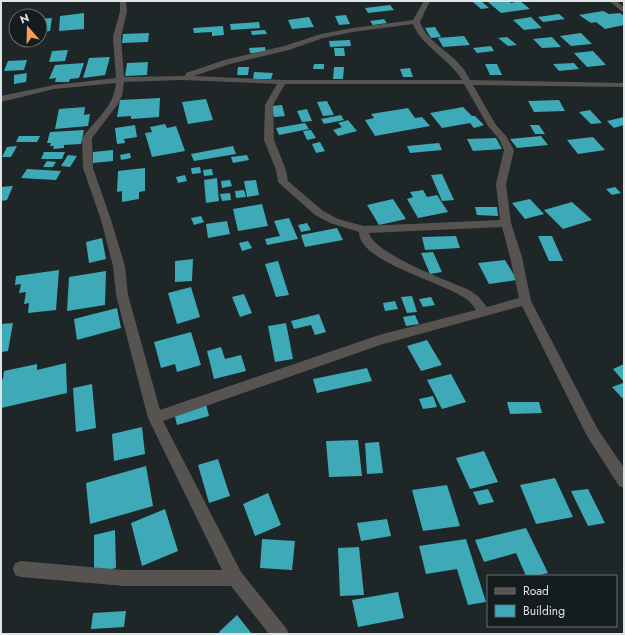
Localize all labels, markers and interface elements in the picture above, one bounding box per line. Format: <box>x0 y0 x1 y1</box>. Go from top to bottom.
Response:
north arrow <box>8 8 48 48</box>
text: N <box>18 10 31 28</box>
legend <box>487 575 617 627</box>
text: Road <box>523 582 549 600</box>
text: Building <box>523 602 565 620</box>

